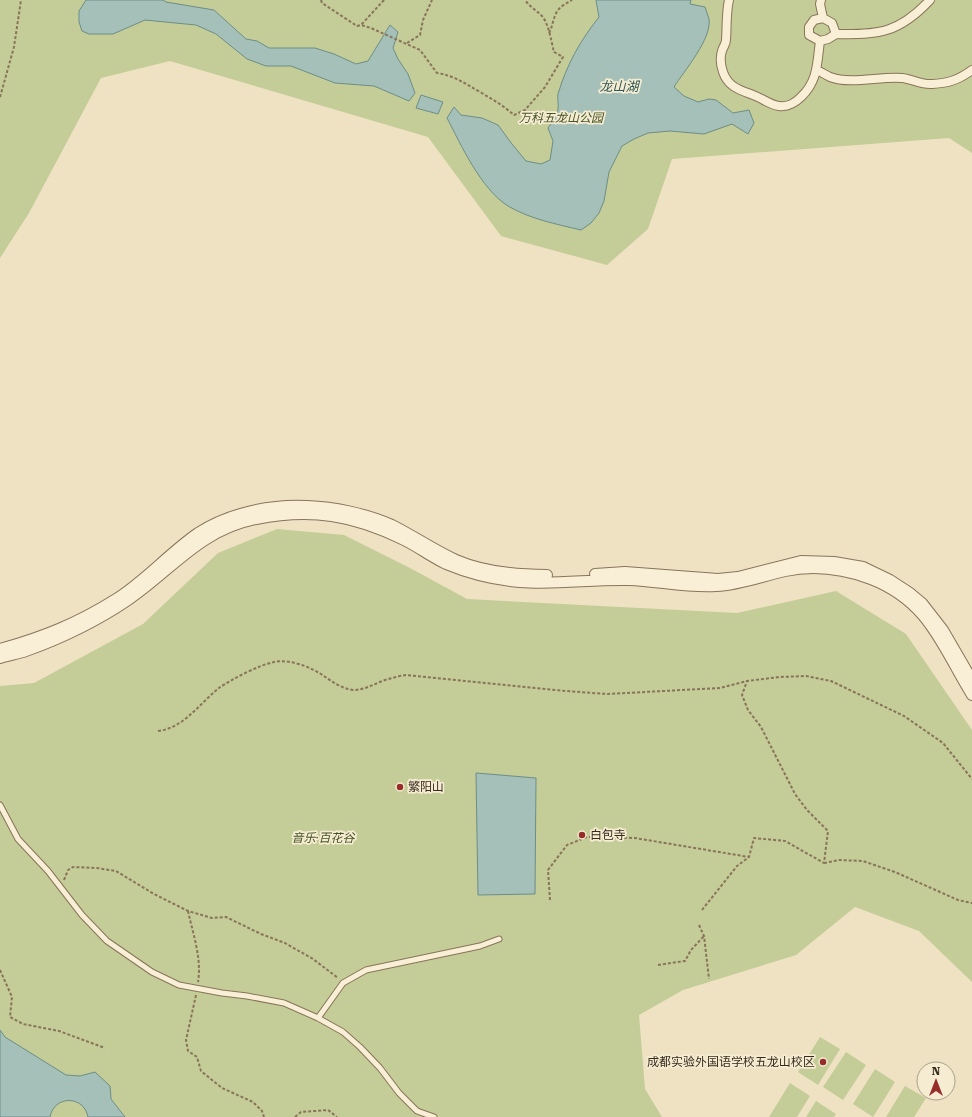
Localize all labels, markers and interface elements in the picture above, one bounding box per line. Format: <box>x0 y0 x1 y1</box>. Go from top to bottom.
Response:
water label: 龙山湖 <box>599 79 640 94</box>
park label: 万科五龙山公园 <box>519 111 605 125</box>
place label: 繁阳山 <box>408 780 444 794</box>
marker: 繁阳山 <box>395 782 405 792</box>
place label: 白包寺 <box>590 828 626 842</box>
marker: 白包寺 <box>577 830 587 840</box>
park label: 音乐·百花谷 <box>291 831 356 845</box>
place label: 成都实验外国语学校五龙山校区 <box>647 1055 815 1069</box>
marker: 成都实验外国语学校五龙山校区 <box>818 1057 828 1067</box>
north arrow <box>916 1061 956 1101</box>
text: N <box>932 1065 941 1078</box>

